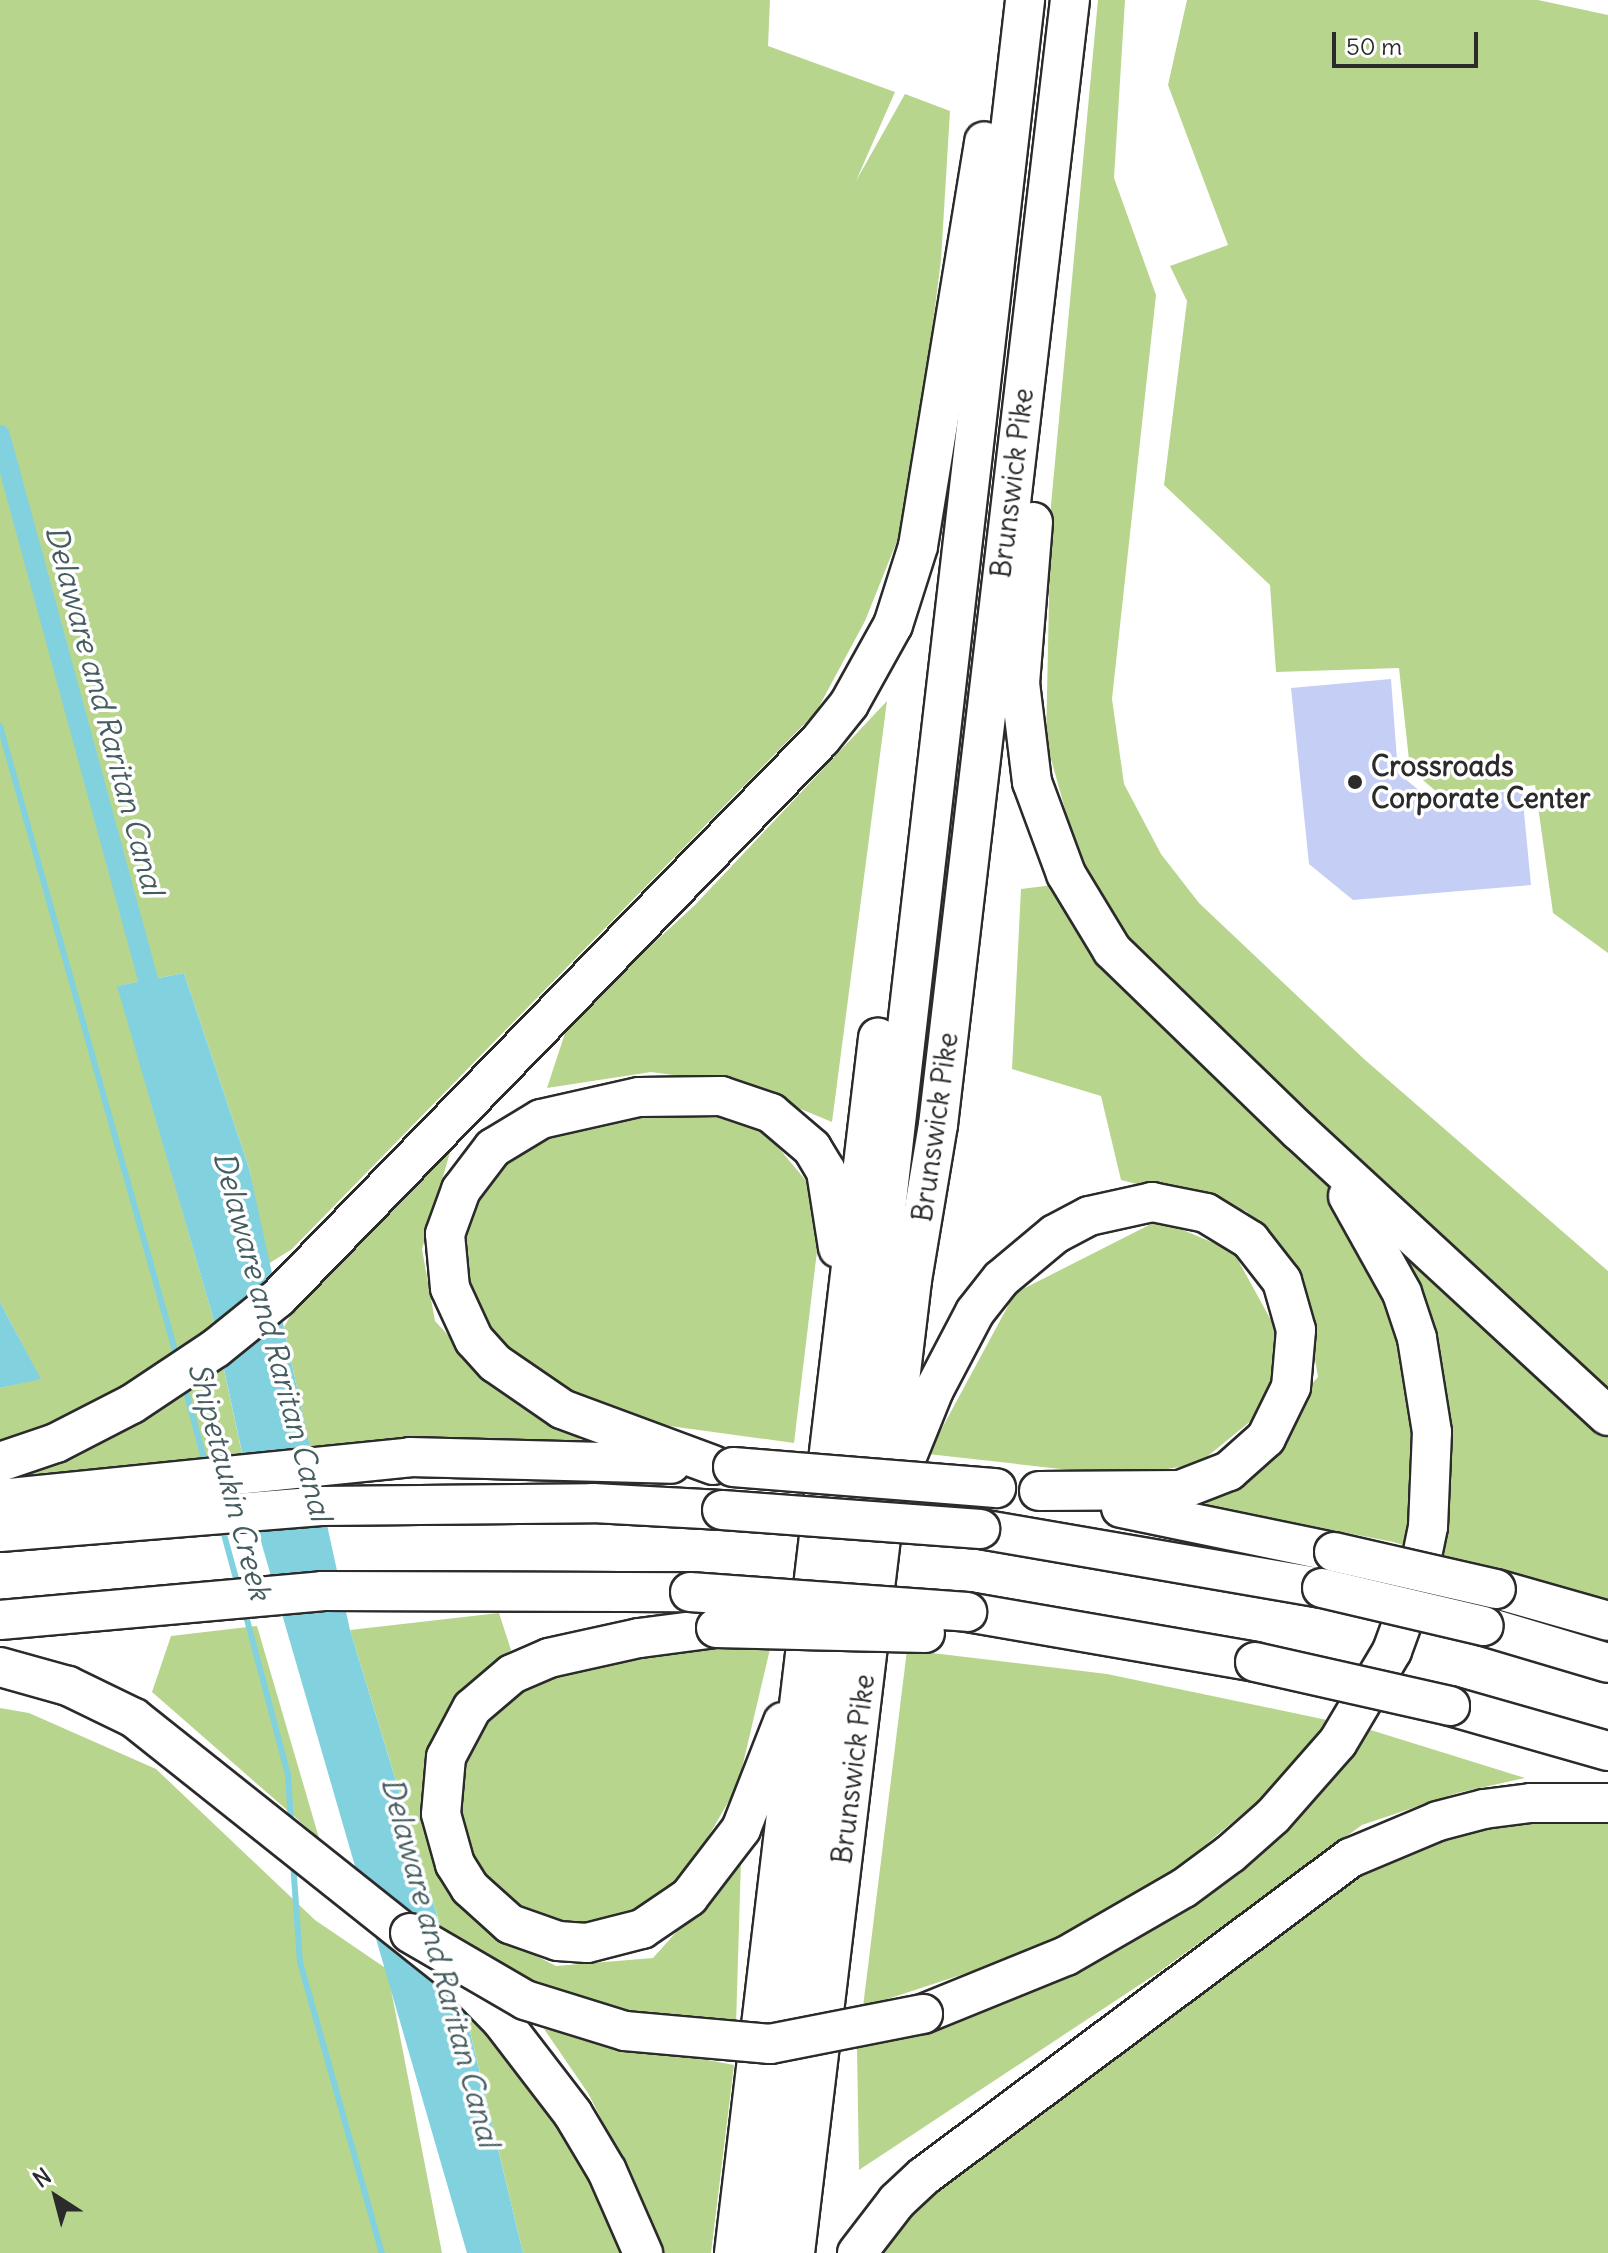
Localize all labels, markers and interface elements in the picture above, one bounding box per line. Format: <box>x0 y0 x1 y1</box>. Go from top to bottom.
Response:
scale bar <box>1336 16 1482 66</box>
text: 50 m <box>1346 31 1402 61</box>
street label: Brunswick Pike <box>984 386 1040 580</box>
water label: Delaware and Raritan Canal <box>38 522 172 898</box>
place label: Crossroads Corporate Center <box>1371 749 1590 815</box>
marker: Crossroads Corporate Center <box>1346 773 1364 791</box>
street label: Brunswick Pike <box>905 1030 965 1224</box>
water label: Delaware and Raritan Canal <box>206 1148 340 1524</box>
water label: Shipetaukin Creek <box>181 1359 279 1603</box>
street label: Brunswick Pike <box>825 1672 881 1866</box>
water label: Delaware and Raritan Canal <box>374 1774 508 2150</box>
north arrow <box>16 2157 96 2237</box>
text: N <box>28 2162 56 2193</box>

